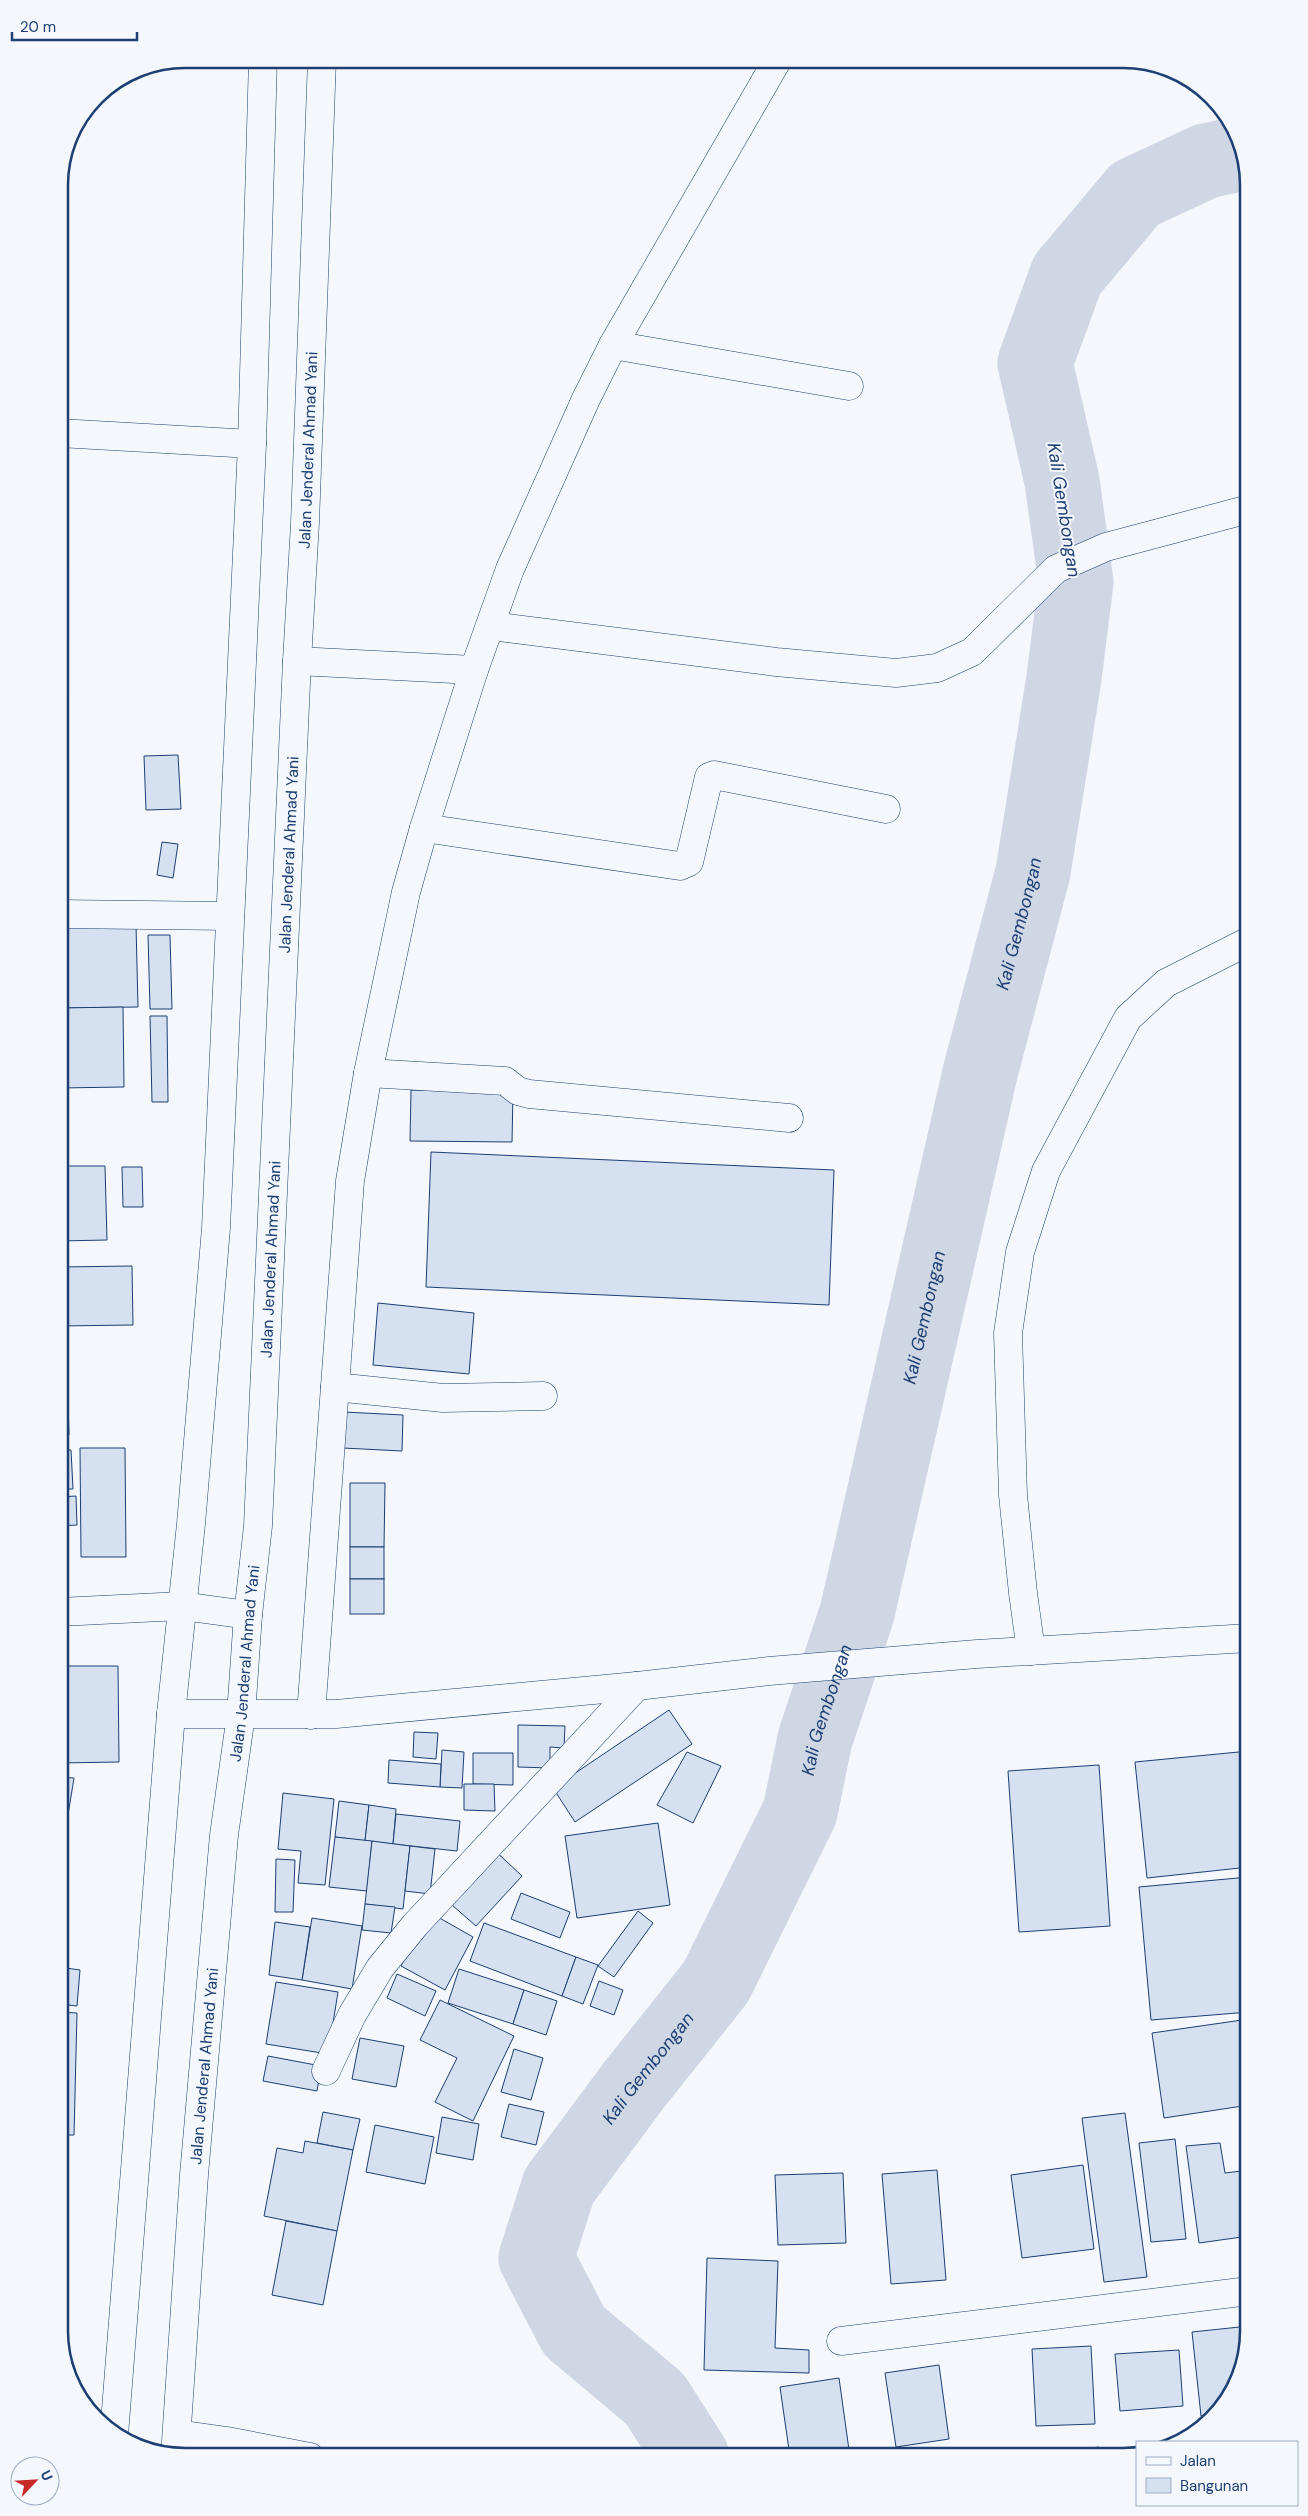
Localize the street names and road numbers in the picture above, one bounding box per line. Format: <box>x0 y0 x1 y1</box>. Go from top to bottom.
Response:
street label: Jalan Jenderal Ahmad Yani <box>293 351 322 549</box>
street label: Jalan Jenderal Ahmad Yani <box>273 756 303 954</box>
street label: Jalan Jenderal Ahmad Yani <box>255 1160 285 1358</box>
street label: Jalan Jenderal Ahmad Yani <box>224 1564 264 1763</box>
street label: Jalan Jenderal Ahmad Yani <box>184 1967 223 2165</box>

